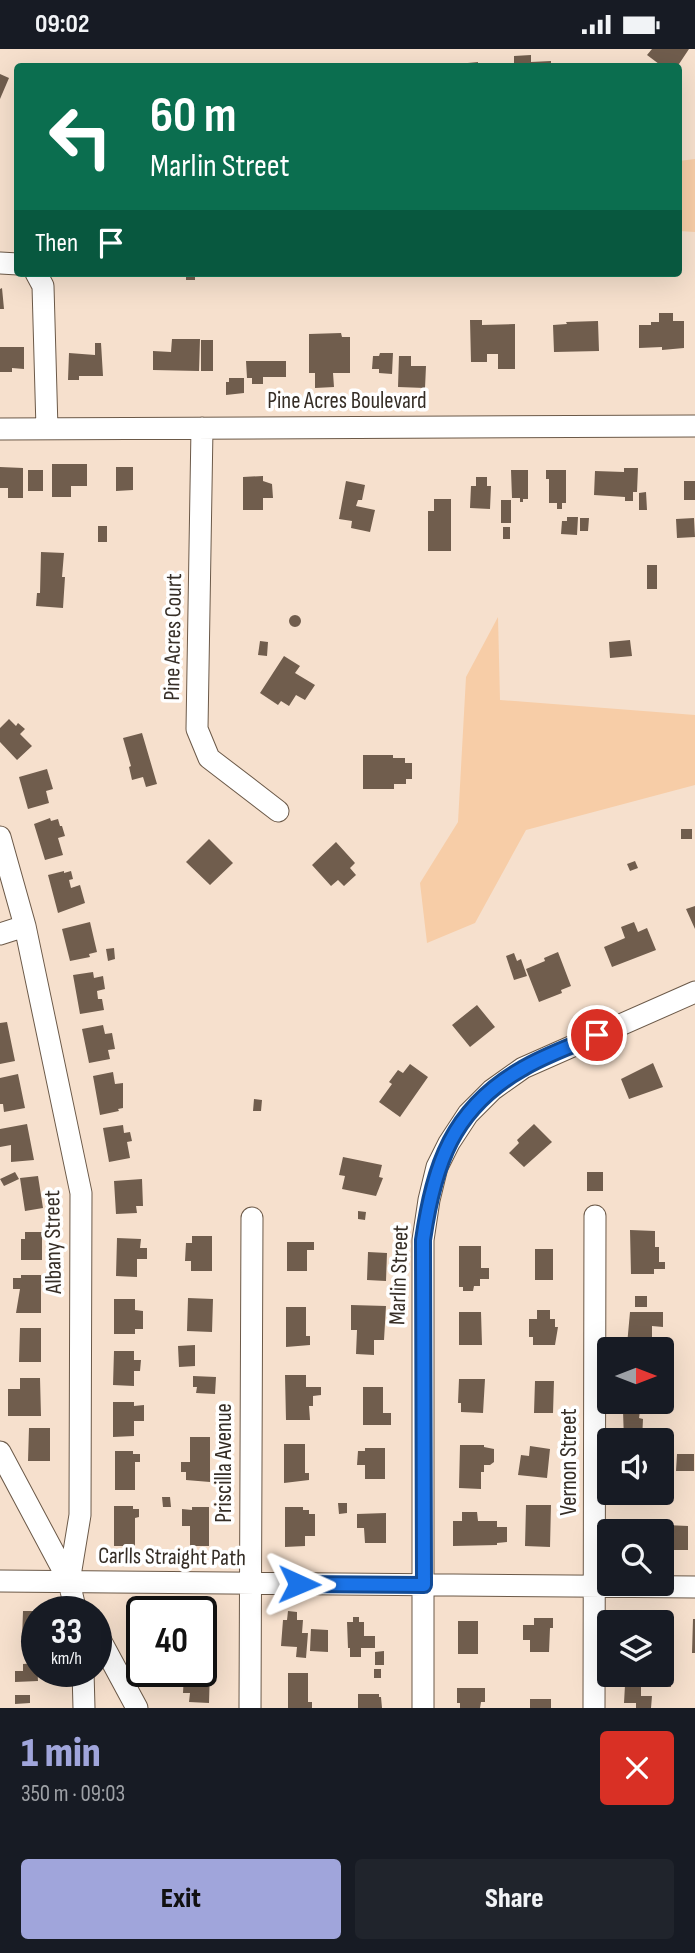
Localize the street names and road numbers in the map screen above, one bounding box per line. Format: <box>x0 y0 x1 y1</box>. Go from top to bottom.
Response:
street label: Pine Acres Boulevard <box>267 387 427 415</box>
street label: Pine Acres Court <box>158 573 188 701</box>
street label: Albany Street <box>38 1190 68 1295</box>
street label: Marlin Street <box>383 1224 415 1326</box>
street label: Priscilla Avenue <box>210 1403 238 1523</box>
street label: Vernon Street <box>555 1409 583 1515</box>
street label: Carlls Straight Path <box>98 1542 246 1572</box>

